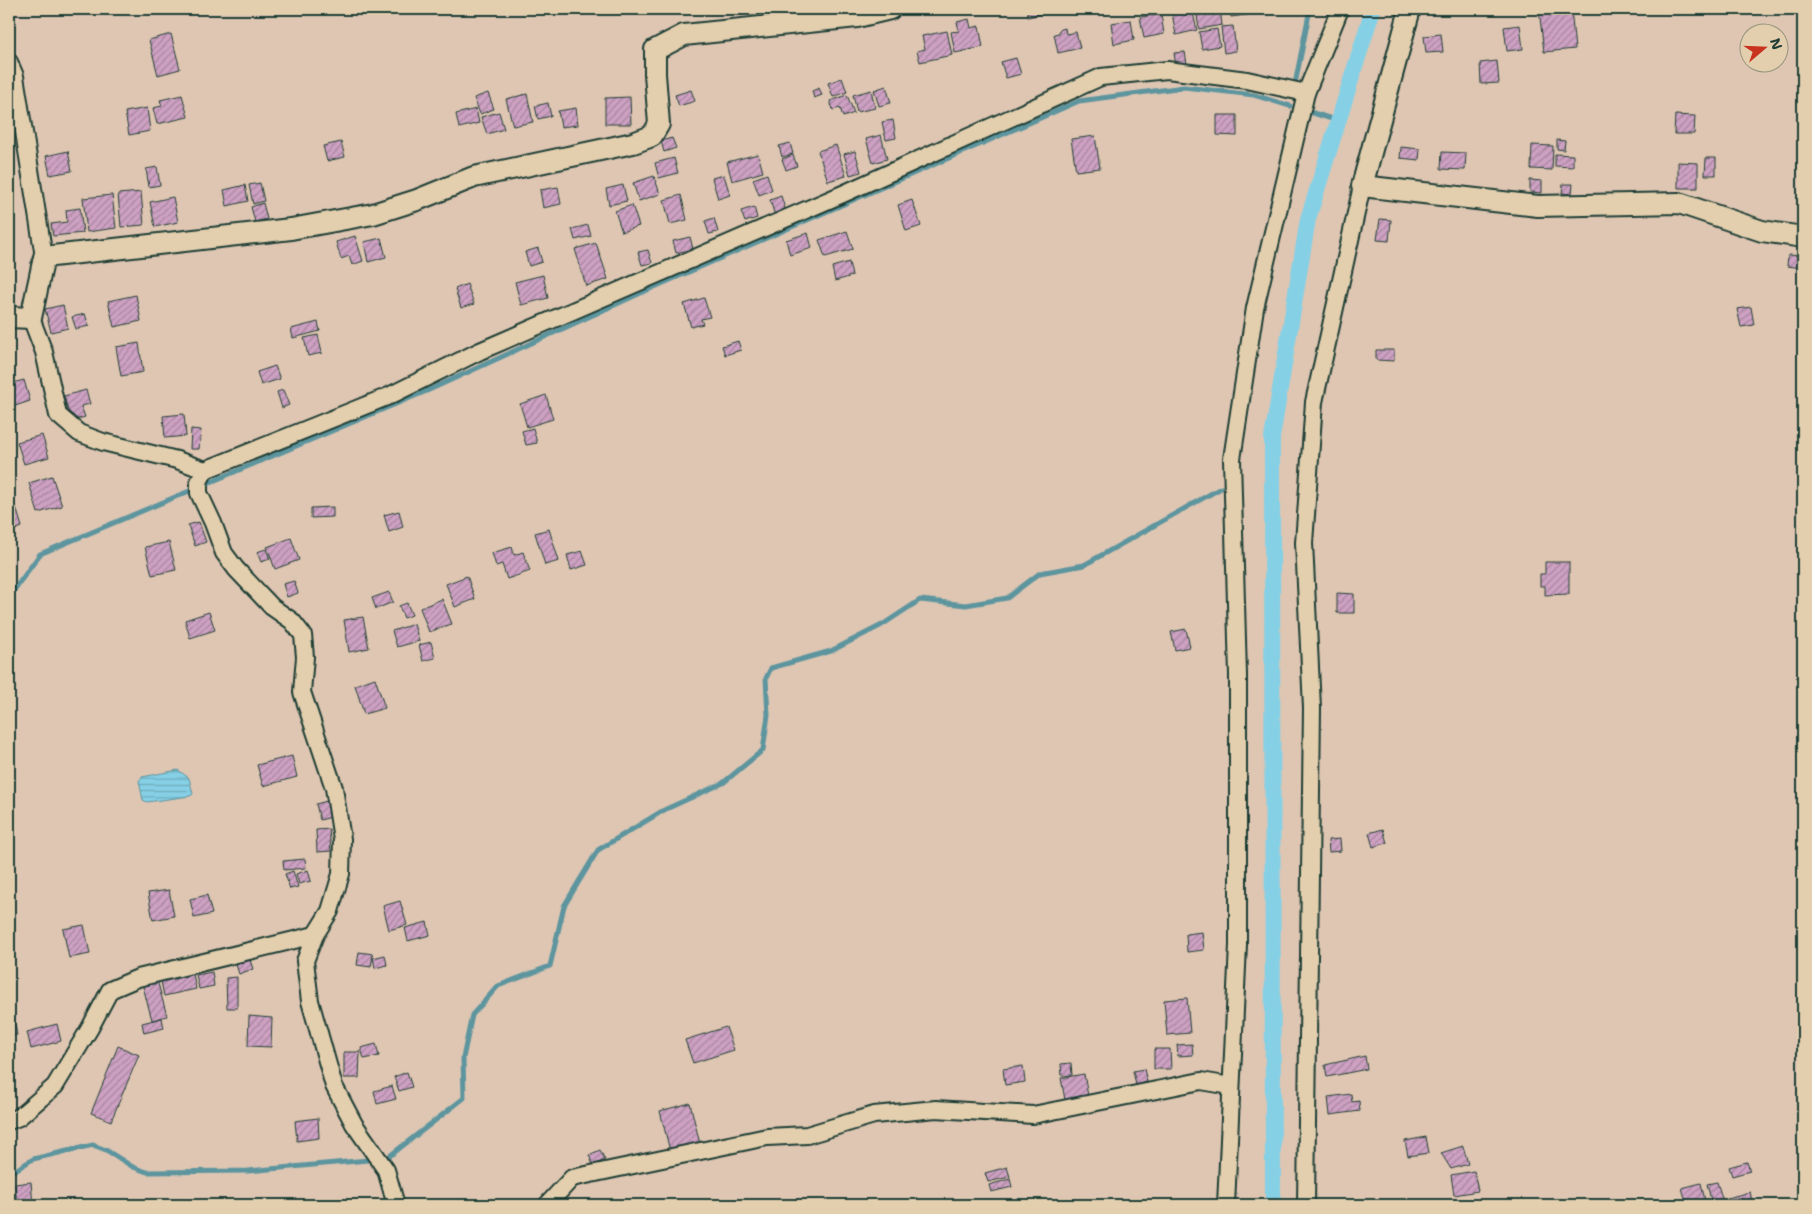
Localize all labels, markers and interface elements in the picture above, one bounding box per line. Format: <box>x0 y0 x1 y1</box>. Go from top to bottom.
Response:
north arrow <box>1740 22 1790 72</box>
text: N <box>1766 36 1787 52</box>

